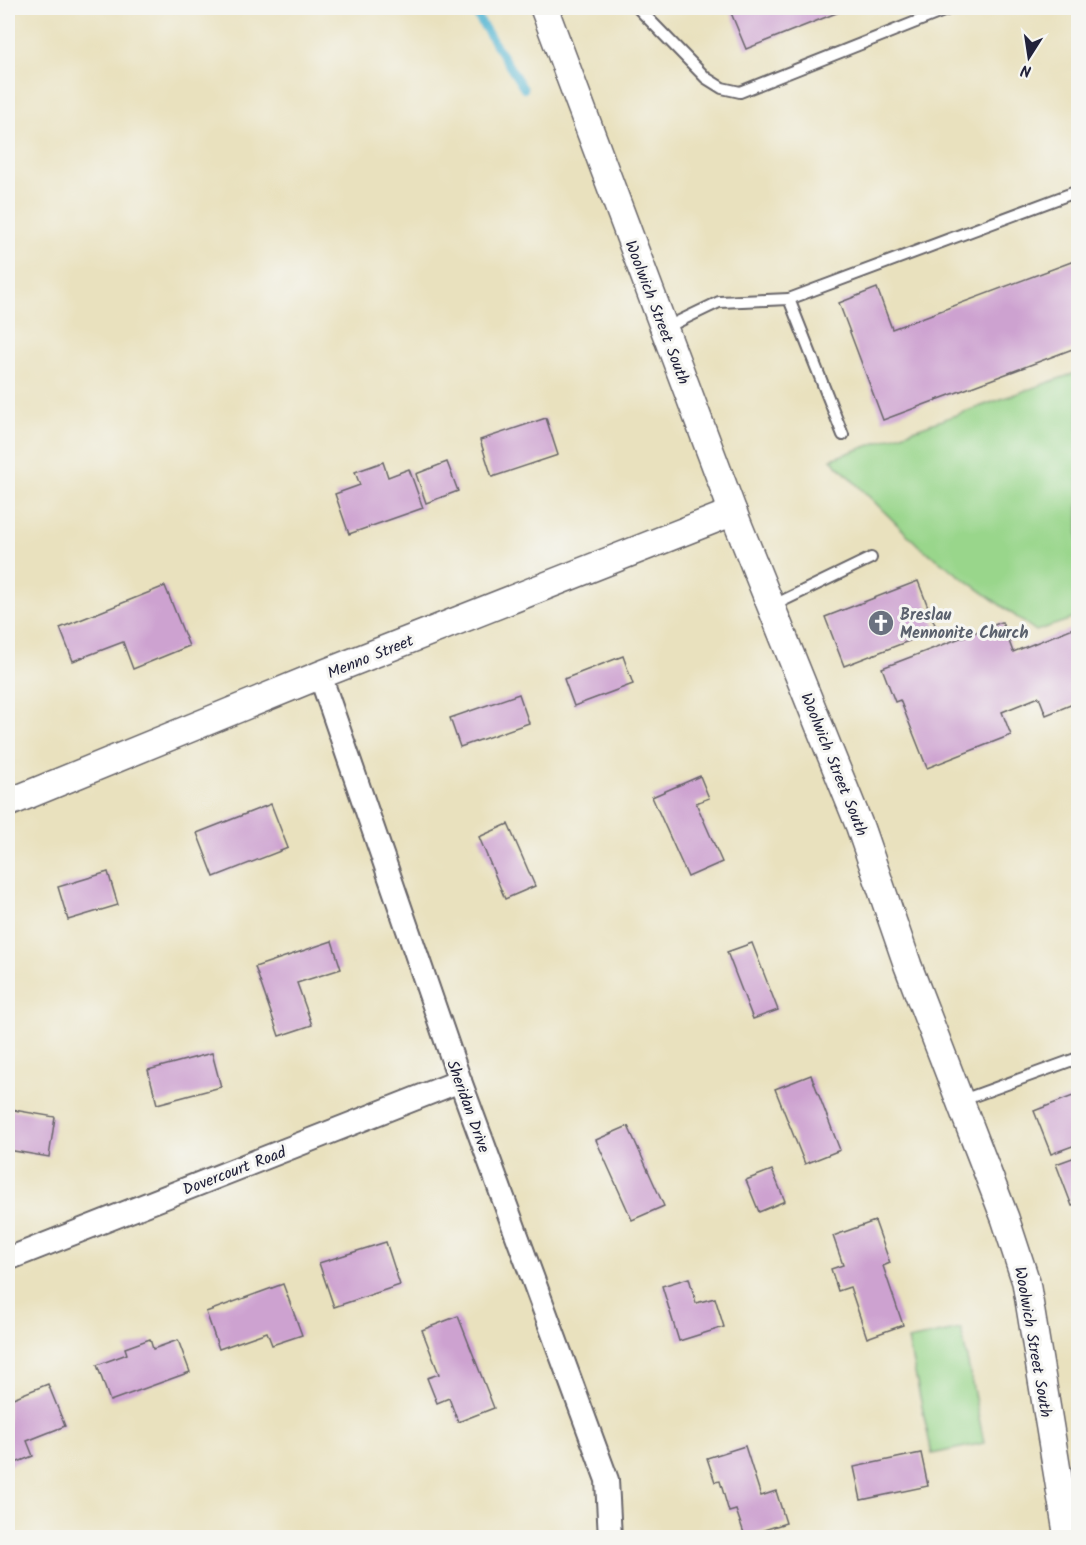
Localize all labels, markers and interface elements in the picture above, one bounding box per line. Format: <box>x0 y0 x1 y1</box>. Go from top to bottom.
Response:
north arrow <box>999 27 1059 87</box>
text: N <box>1019 57 1034 83</box>
street label: Woolwich Street South <box>618 237 696 388</box>
place label: Breslau Mennonite Church <box>900 603 1028 646</box>
church icon: Breslau Mennonite Church <box>866 608 896 638</box>
street label: Menno Street <box>324 628 418 686</box>
street label: Woolwich Street South <box>793 689 874 840</box>
street label: Sheridan Drive <box>439 1057 496 1156</box>
street label: Dovercourt Road <box>179 1140 291 1203</box>
street label: Woolwich Street South <box>1007 1265 1058 1420</box>

